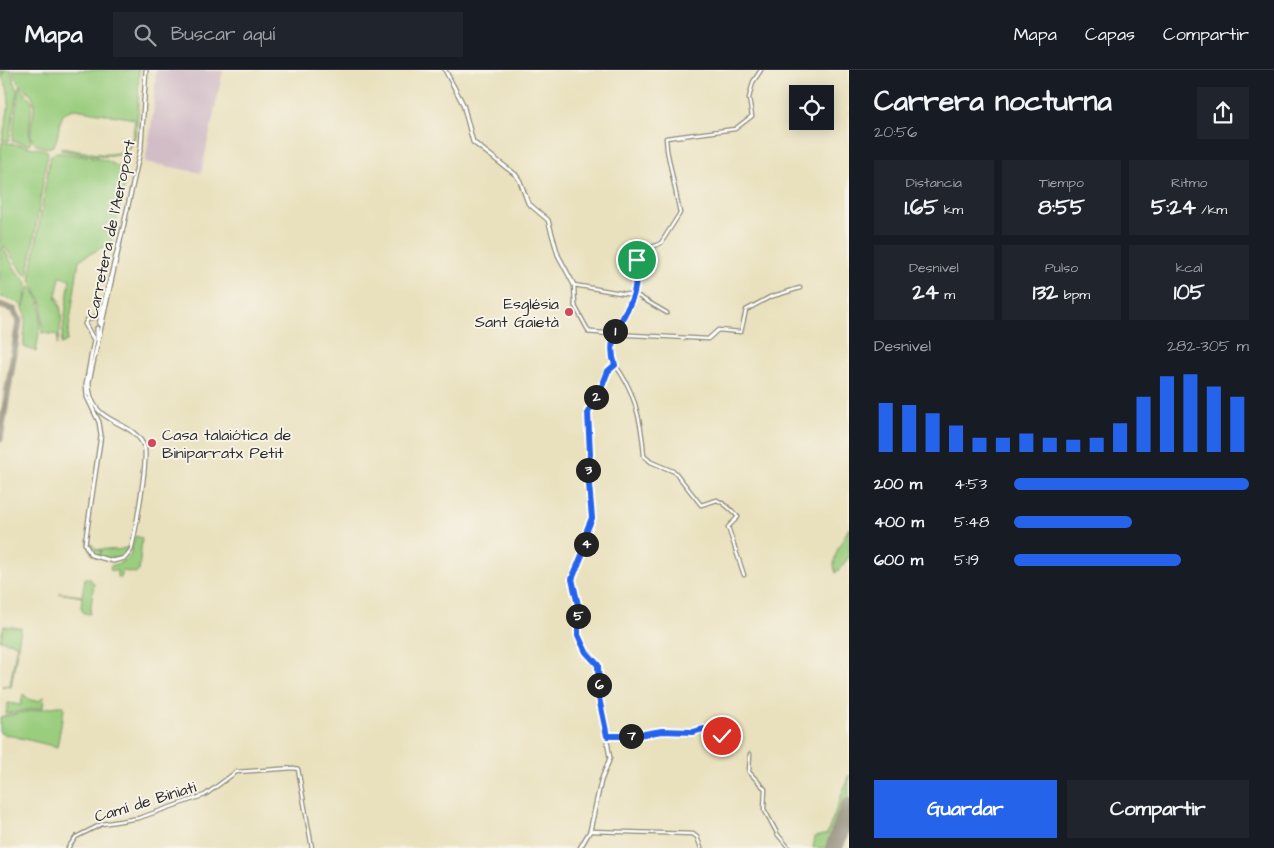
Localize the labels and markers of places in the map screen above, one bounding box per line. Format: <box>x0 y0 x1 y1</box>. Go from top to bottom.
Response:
pin <box>616 239 658 281</box>
place label: Església Sant Gaietà <box>475 293 559 333</box>
marker: Església Sant Gaietà <box>563 306 575 318</box>
pin: 1 <box>602 318 628 344</box>
pin: 2 <box>584 384 608 410</box>
place label: Casa talaiótica de Biniparratx Petit <box>162 424 292 464</box>
marker: Casa talaiótica de Biniparratx Petit <box>146 437 158 449</box>
pin: 3 <box>576 458 600 482</box>
pin: 4 <box>574 532 598 556</box>
pin: 5 <box>566 604 590 628</box>
pin: 6 <box>586 672 612 698</box>
pin <box>701 715 743 757</box>
pin: 7 <box>618 724 644 748</box>

